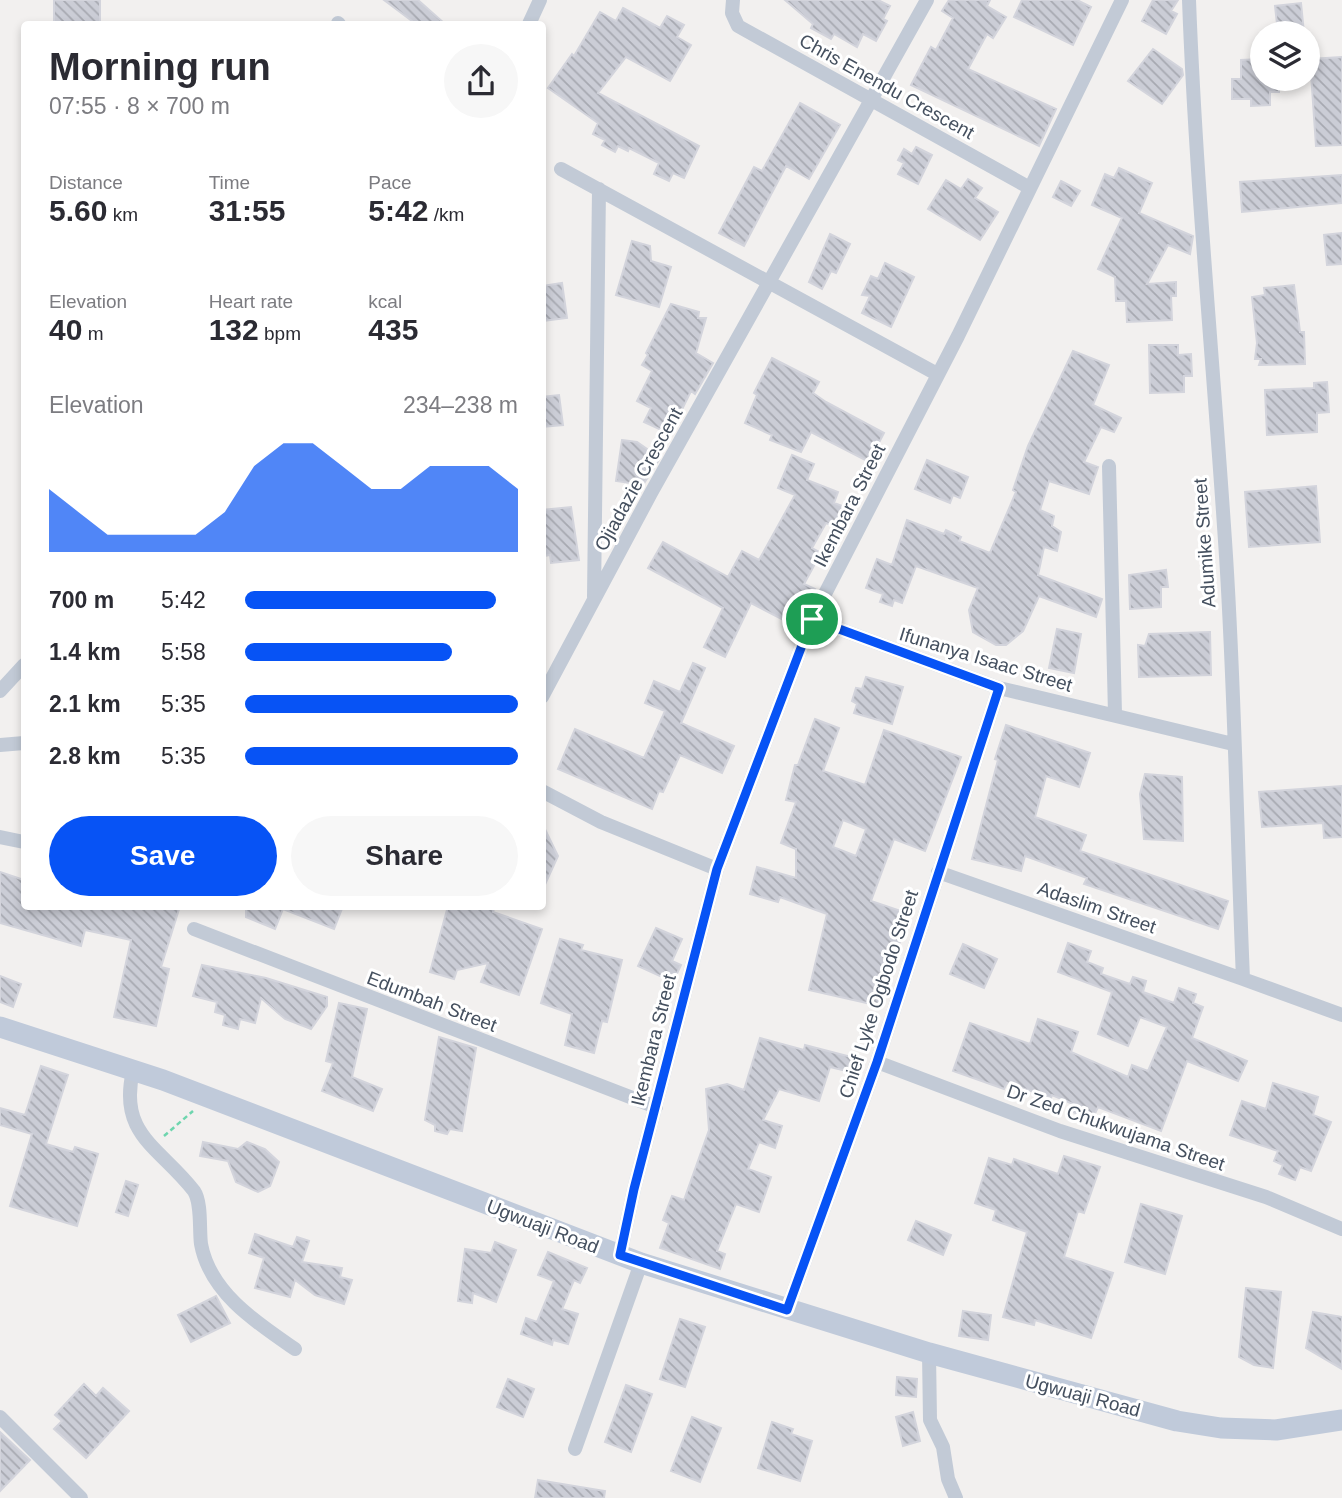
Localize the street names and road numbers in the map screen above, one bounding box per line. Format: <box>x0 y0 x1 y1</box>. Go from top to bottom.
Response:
street label: Chris Enendu Crescent <box>796 30 978 144</box>
street label: Ojiadazie Crescent <box>590 403 687 555</box>
street label: Ikembara Street <box>809 440 890 570</box>
street label: Adumike Street <box>1189 477 1220 608</box>
street label: Ifunanya Isaac Street <box>897 623 1075 696</box>
street label: Adaslim Street <box>1035 877 1159 938</box>
street label: Chief Lyke Ogbodo Street <box>835 887 922 1101</box>
street label: Edumbah Street <box>364 967 500 1036</box>
street label: Ikembara Street <box>627 971 680 1108</box>
street label: Dr Zed Chukwujama Street <box>1004 1080 1228 1175</box>
street label: Ugwuaji Road <box>484 1195 602 1257</box>
street label: Ugwuaji Road <box>1023 1370 1143 1421</box>

